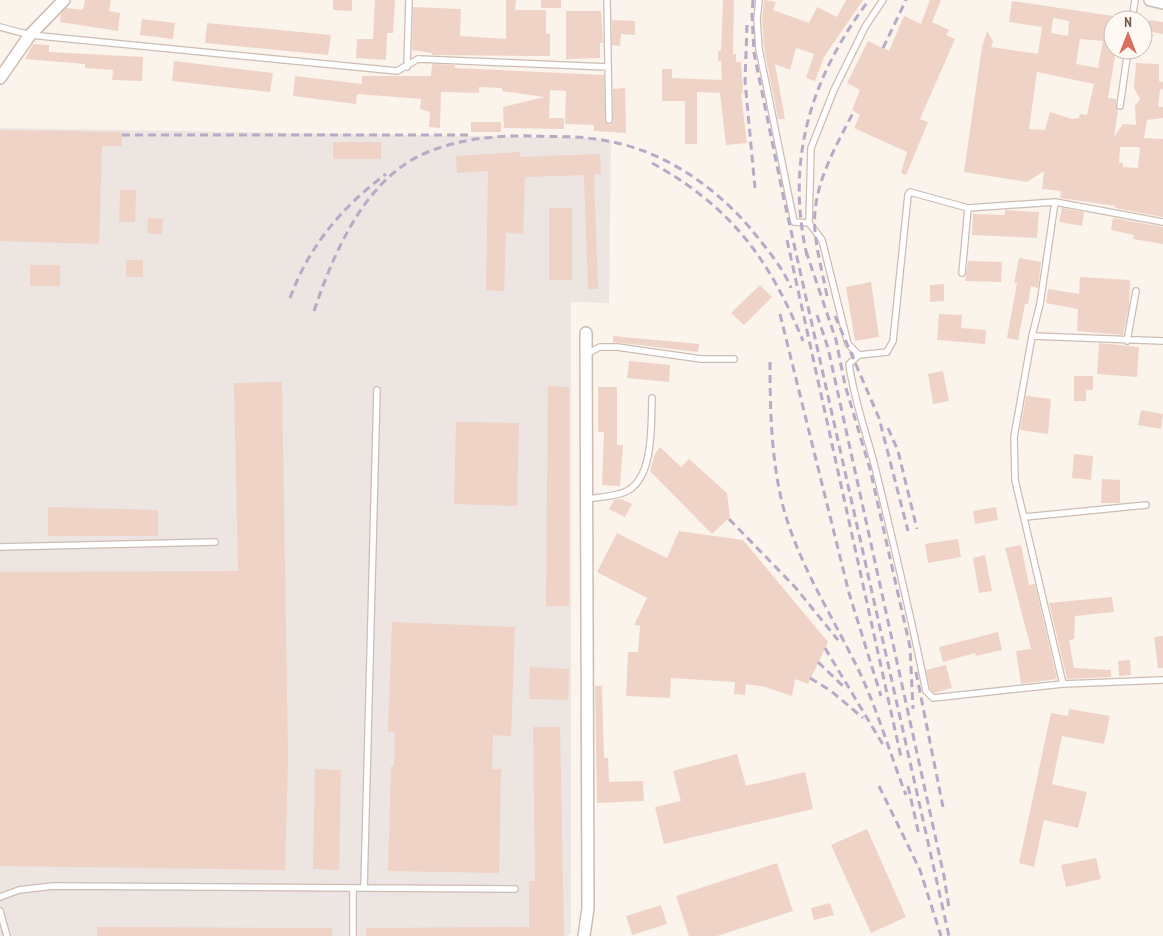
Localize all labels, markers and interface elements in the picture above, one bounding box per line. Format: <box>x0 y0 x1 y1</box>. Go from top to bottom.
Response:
north arrow <box>1103 10 1153 60</box>
text: N <box>1124 13 1132 31</box>

